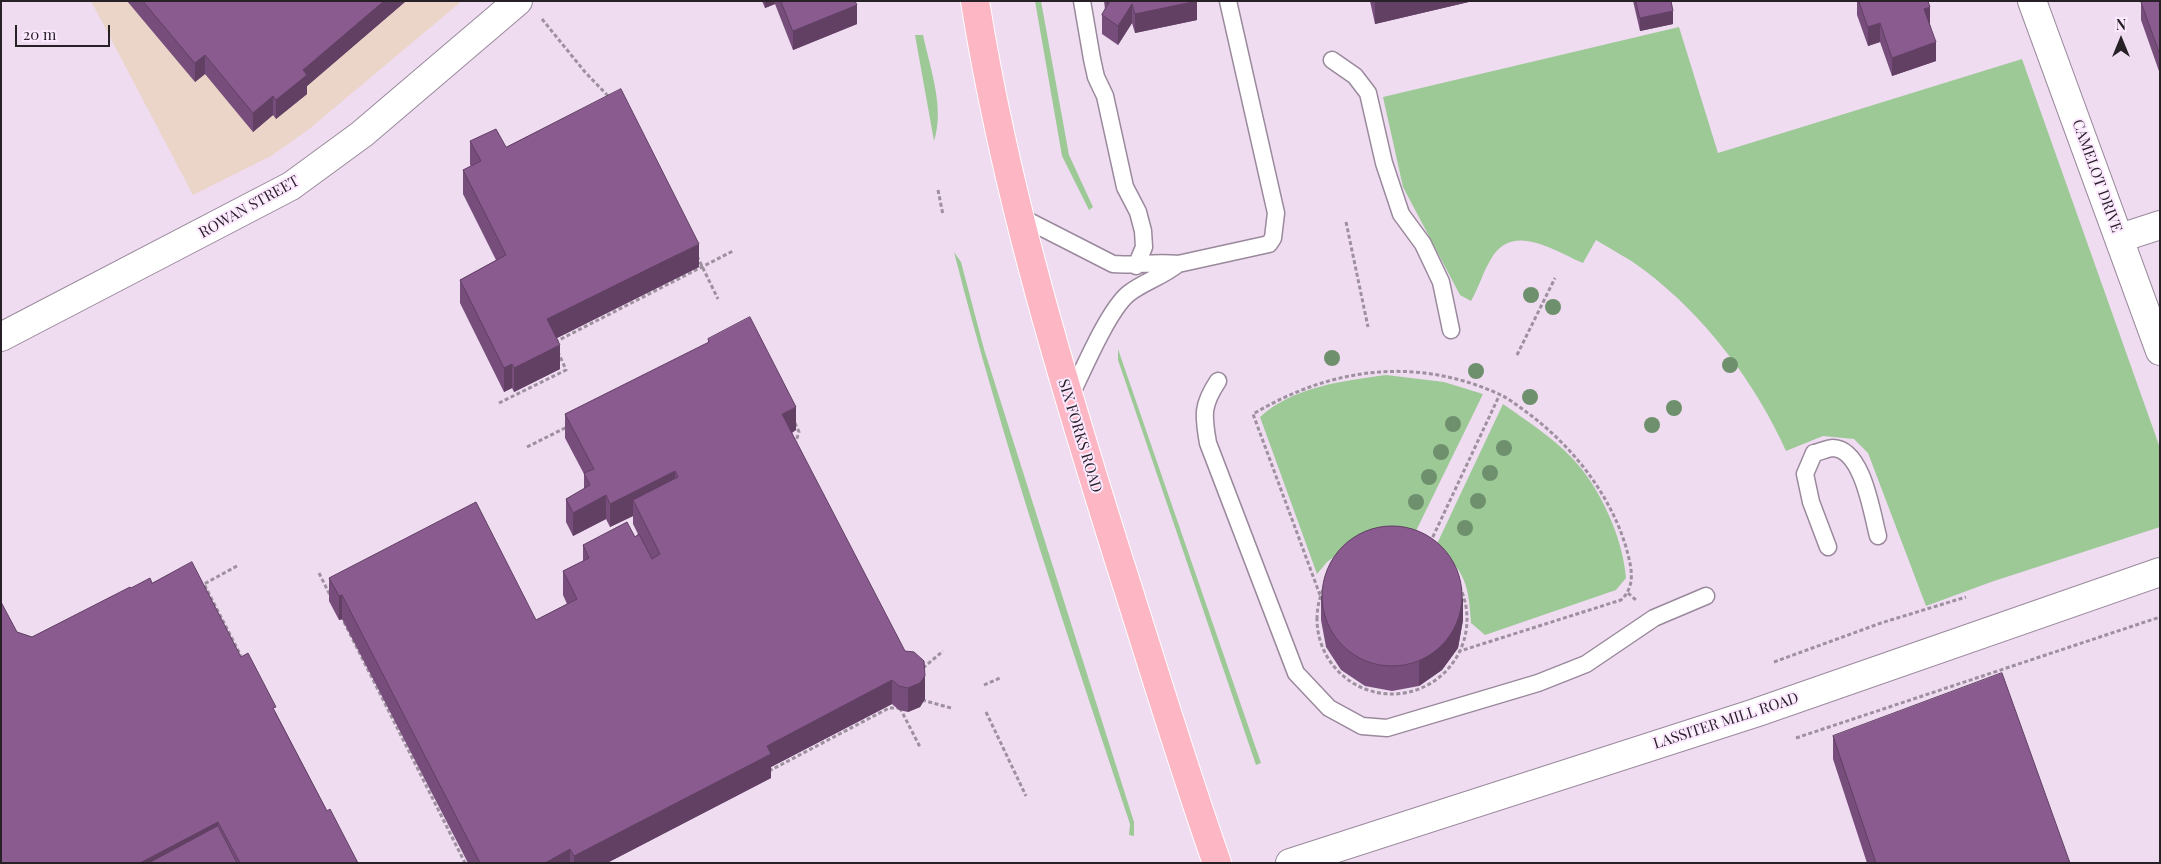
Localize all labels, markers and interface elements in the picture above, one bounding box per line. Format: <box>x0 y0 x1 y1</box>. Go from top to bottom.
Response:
scale bar <box>18 15 112 47</box>
north arrow <box>2096 15 2146 65</box>
text: N <box>2116 15 2126 34</box>
text: 20 m <box>23 24 56 44</box>
street label: CAMELOT DRIVE <box>2068 117 2126 235</box>
street label: ROWAN STREET <box>196 172 302 242</box>
street label: SIX FORKS ROAD <box>1054 377 1106 495</box>
street label: LASSITER MILL ROAD <box>1651 689 1801 753</box>

